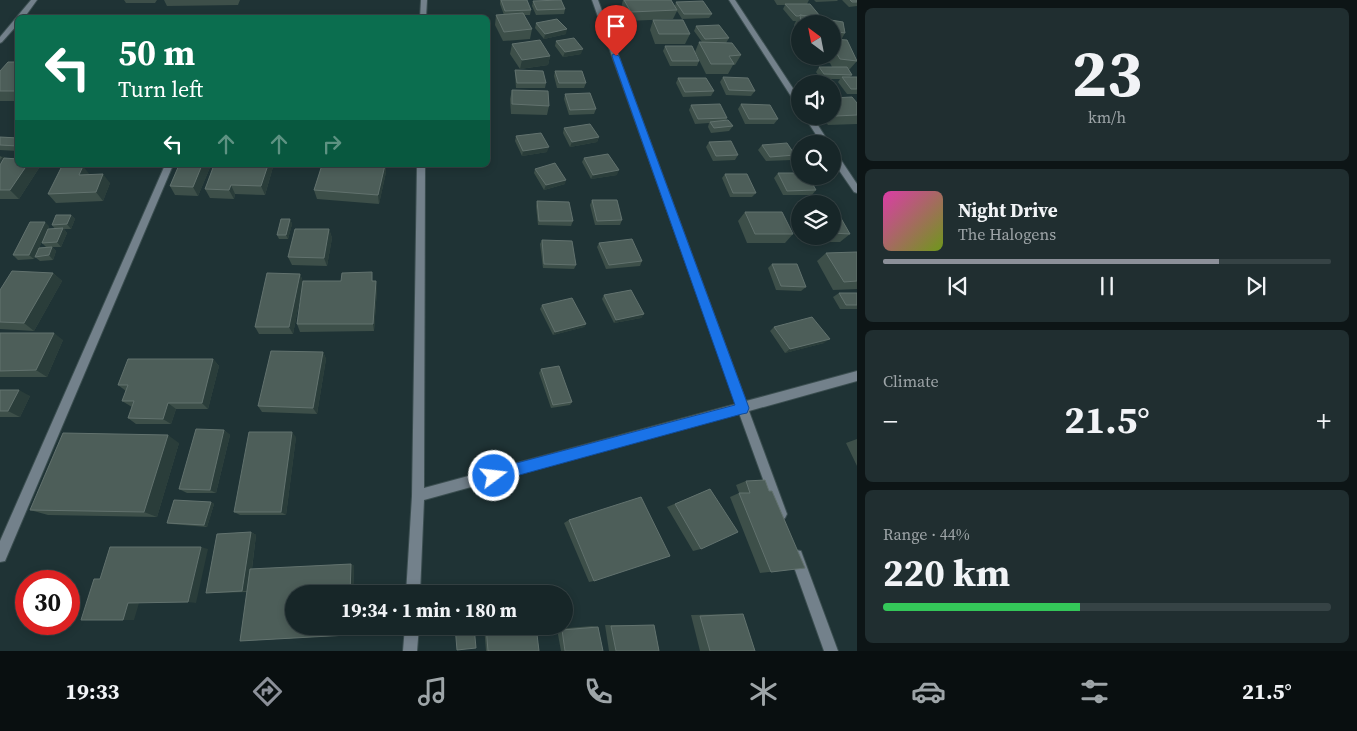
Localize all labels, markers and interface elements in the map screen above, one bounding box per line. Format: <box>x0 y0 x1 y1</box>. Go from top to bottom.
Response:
pin <box>595 5 637 56</box>
icon: arrive <box>602 12 630 40</box>
north arrow <box>791 15 841 65</box>
map controls <box>791 15 841 245</box>
text: 50 m <box>118 29 195 77</box>
text: 23 <box>1072 29 1142 118</box>
icon: left <box>35 35 100 100</box>
text: Turn left <box>118 74 203 104</box>
button: sound <box>791 75 841 125</box>
text: km/h <box>1088 106 1126 128</box>
icon: left <box>159 130 187 158</box>
icon: ahead <box>212 130 240 158</box>
icon: ahead <box>265 130 293 158</box>
icon: right <box>318 130 346 158</box>
button: search <box>791 135 841 185</box>
button: layers <box>791 195 841 245</box>
text: Night Drive <box>958 197 1058 223</box>
text: The Halogens <box>958 223 1056 245</box>
icon: previous <box>944 272 972 300</box>
icon: pause <box>1093 272 1121 300</box>
icon: next <box>1242 272 1270 300</box>
text: Climate <box>883 370 939 392</box>
text: 21.5° <box>1064 394 1150 446</box>
text: − <box>883 402 898 440</box>
text: + <box>1316 402 1331 440</box>
position arrow <box>467 449 519 501</box>
text: Range · 44% <box>883 523 970 545</box>
text: 220 km <box>883 547 1010 599</box>
speed limit sign: 30 <box>15 570 80 635</box>
text: 19:34 · 1 min · 180 m <box>341 597 517 623</box>
icon: directions <box>250 674 285 709</box>
icon: music <box>415 674 450 709</box>
icon: phone <box>581 674 616 709</box>
icon: climate <box>746 674 781 709</box>
icon: car <box>911 674 946 709</box>
icon: filters <box>1077 674 1112 709</box>
text: 19:33 <box>65 676 119 706</box>
text: 21.5° <box>1242 676 1292 706</box>

